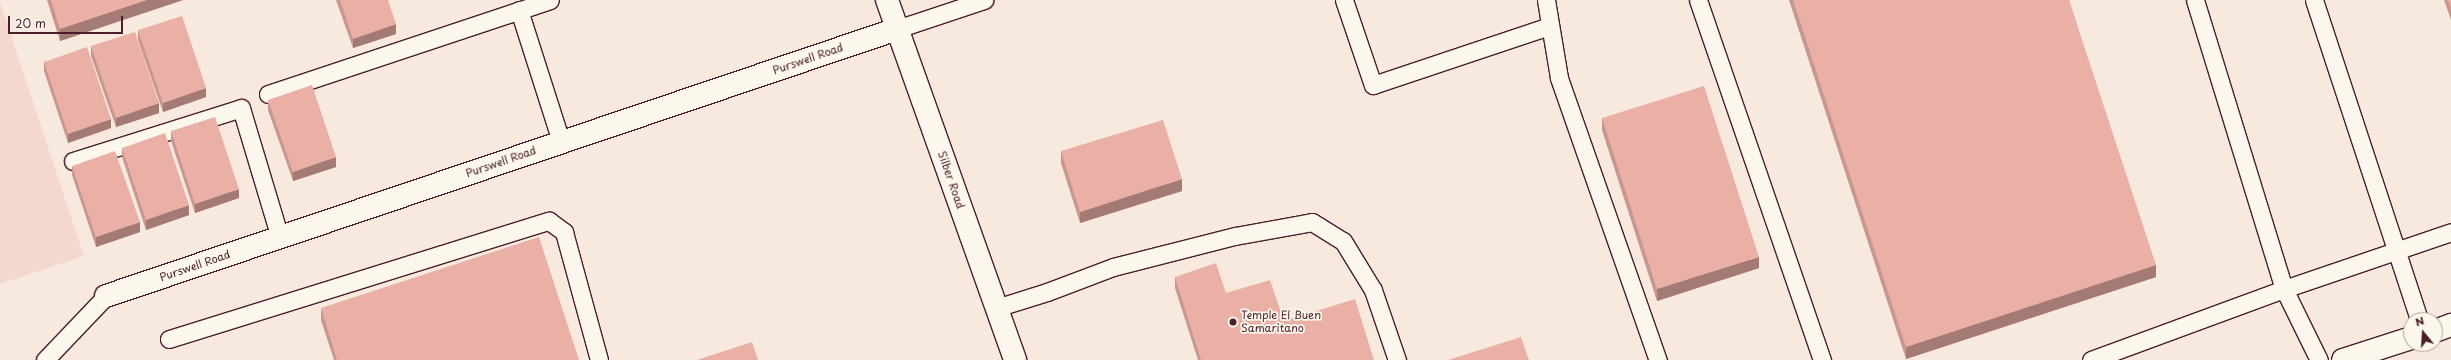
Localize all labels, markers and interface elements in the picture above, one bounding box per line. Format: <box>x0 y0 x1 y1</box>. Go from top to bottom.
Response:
scale bar <box>10 8 125 34</box>
text: 20 m <box>15 14 46 32</box>
street label: Purswell Road <box>771 41 845 77</box>
street label: Purswell Road <box>464 144 538 180</box>
street label: Silber Road <box>935 149 967 211</box>
street label: Purswell Road <box>158 248 232 284</box>
place label: Temple El Buen Samaritano <box>1241 309 1322 335</box>
north arrow <box>2403 312 2443 352</box>
text: N <box>2413 312 2426 330</box>
marker: Temple El Buen Samaritano <box>1228 317 1238 327</box>

